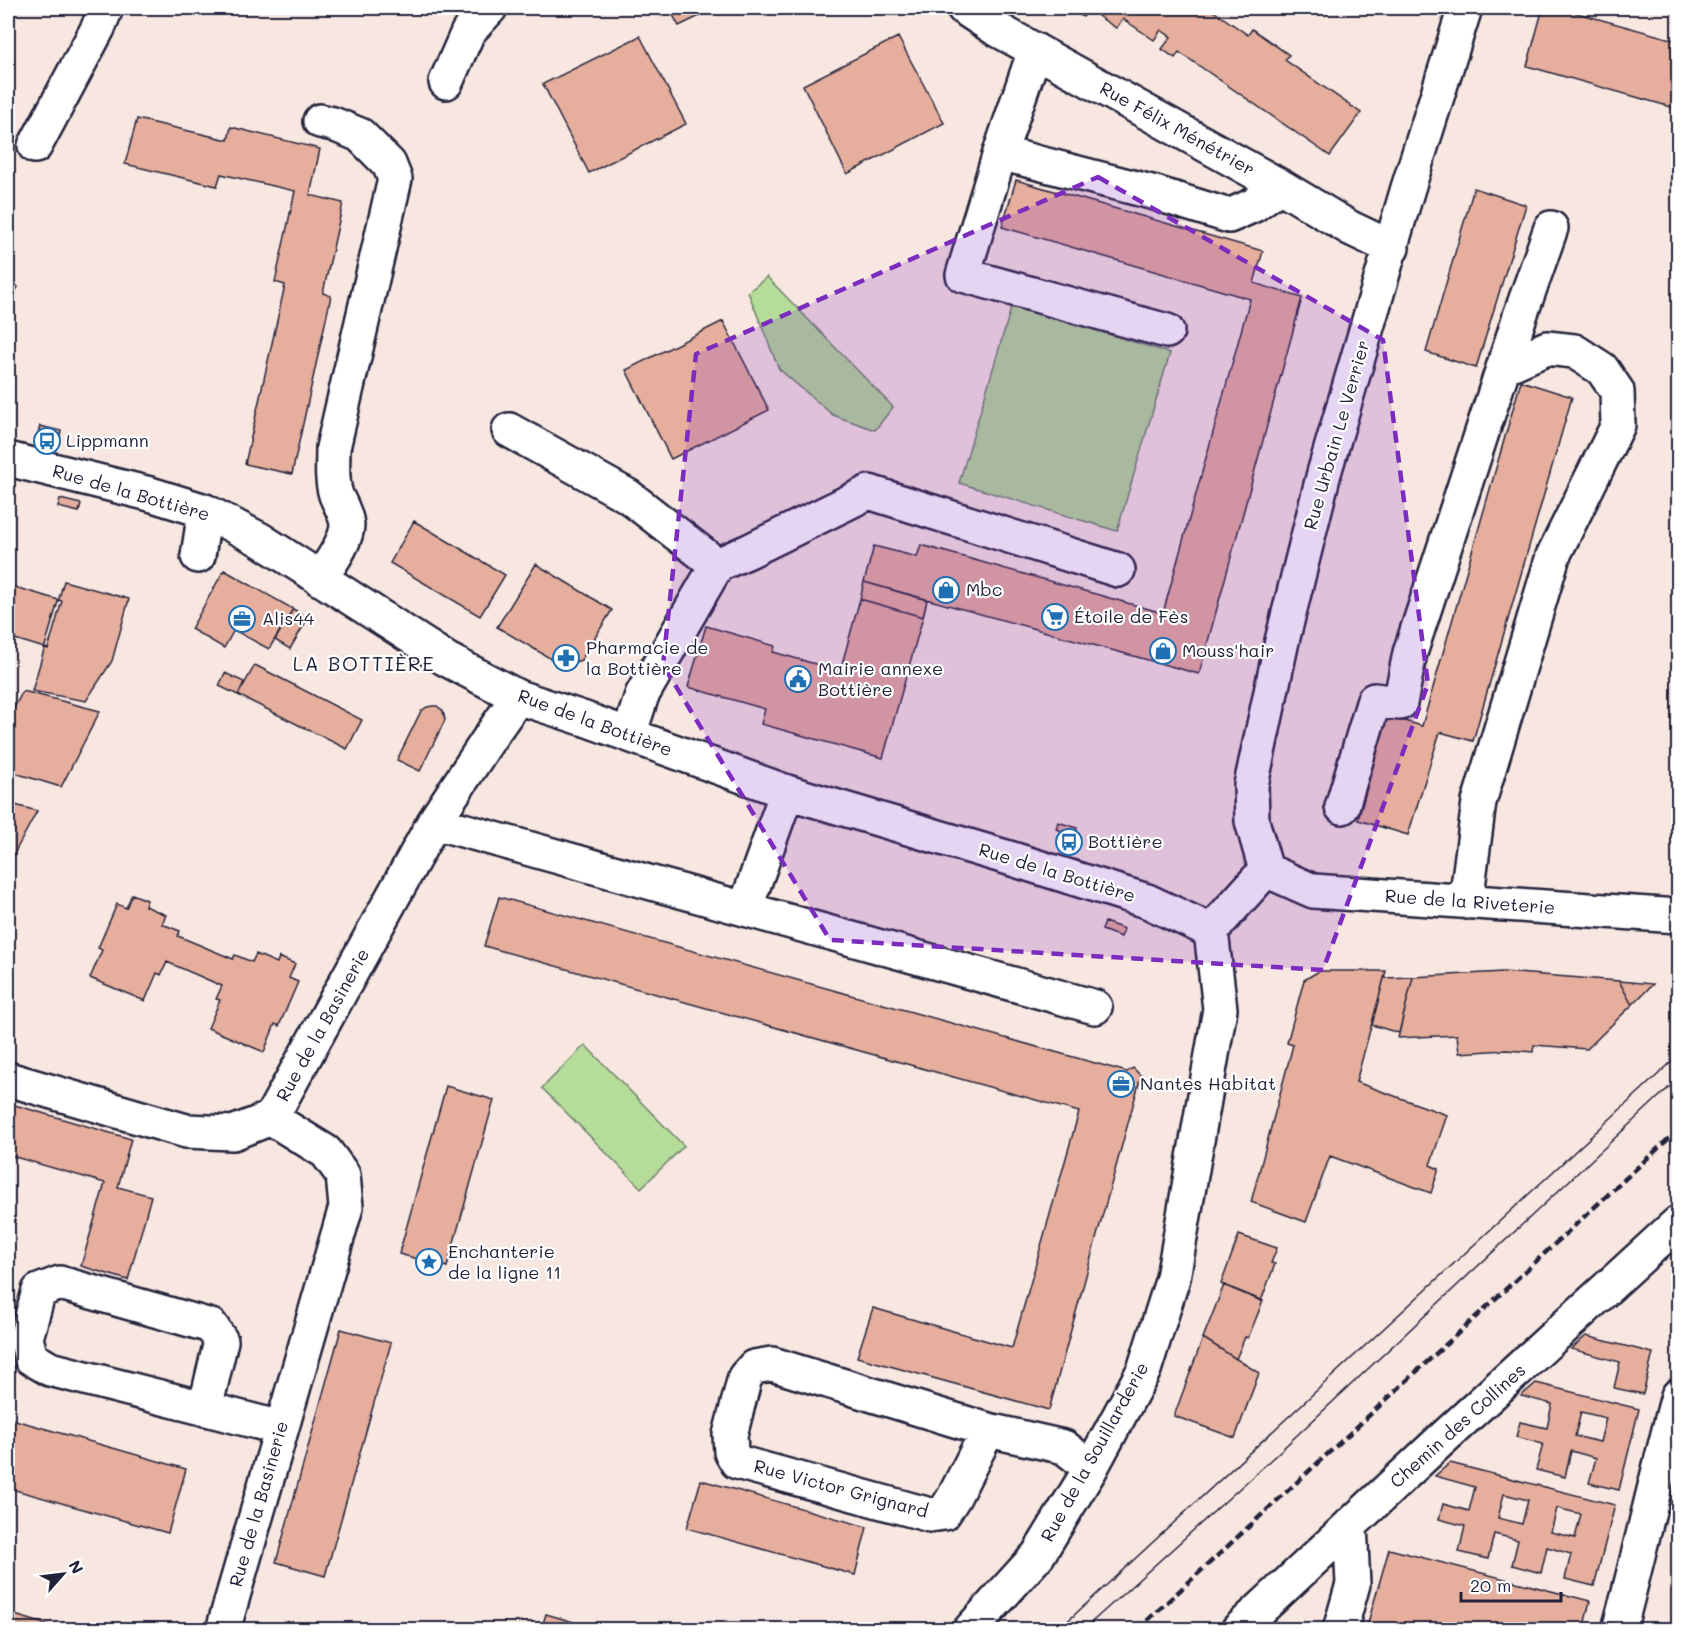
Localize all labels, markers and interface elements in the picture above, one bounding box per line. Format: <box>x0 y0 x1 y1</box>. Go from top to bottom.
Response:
street label: Rue Félix Ménétrier <box>1096 76 1259 181</box>
street label: Rue Urbain Le Verrier <box>1297 337 1375 532</box>
bus stop icon: Lippmann <box>32 426 62 456</box>
place label: Lippmann <box>66 428 149 452</box>
street label: Rue de la Bottière <box>50 458 213 526</box>
shop icon: Mbc <box>931 575 961 605</box>
place label: Mbc <box>966 577 1002 601</box>
supermarket icon: Étoile de Fès <box>1040 602 1070 632</box>
office icon: Alis44 <box>227 604 257 634</box>
place label: Étoile de Fès <box>1074 604 1188 628</box>
place label: Alis44 <box>262 606 315 630</box>
place label: Pharmacie de la Bottière <box>586 635 709 680</box>
shop icon: Mouss'hair <box>1148 636 1178 666</box>
place label: Mouss'hair <box>1182 638 1274 662</box>
pharmacy icon: Pharmacie de la Bottière <box>551 643 581 673</box>
district label: LA BOTTIÈRE <box>293 650 435 676</box>
place label: Mairie annexe Bottière <box>818 656 943 701</box>
public building icon: Mairie annexe Bottière <box>783 664 813 694</box>
street label: Rue de la Bottière <box>515 683 676 761</box>
bus stop icon: Bottière <box>1054 827 1084 857</box>
place label: Bottière <box>1088 829 1163 853</box>
street label: Rue de la Bottière <box>976 837 1139 907</box>
street label: Rue de la Riveterie <box>1384 883 1556 919</box>
street label: Rue de la Basinerie <box>270 944 374 1105</box>
office icon: Nantes Habitat <box>1106 1069 1136 1099</box>
place label: Nantes Habitat <box>1140 1071 1276 1095</box>
place label: Enchanterie de la ligne 11 <box>448 1239 561 1284</box>
place icon: Enchanterie de la ligne 11 <box>414 1247 444 1277</box>
street label: Rue de la Souillarderie <box>1035 1357 1154 1546</box>
street label: Chemin des Collines <box>1384 1358 1530 1493</box>
street label: Rue de la Basinerie <box>223 1418 293 1589</box>
street label: Rue Victor Grignard <box>752 1453 931 1523</box>
north arrow <box>33 1544 93 1604</box>
text: N <box>65 1556 89 1577</box>
scale bar <box>1461 1565 1562 1603</box>
text: 20 m <box>1470 1573 1511 1597</box>

